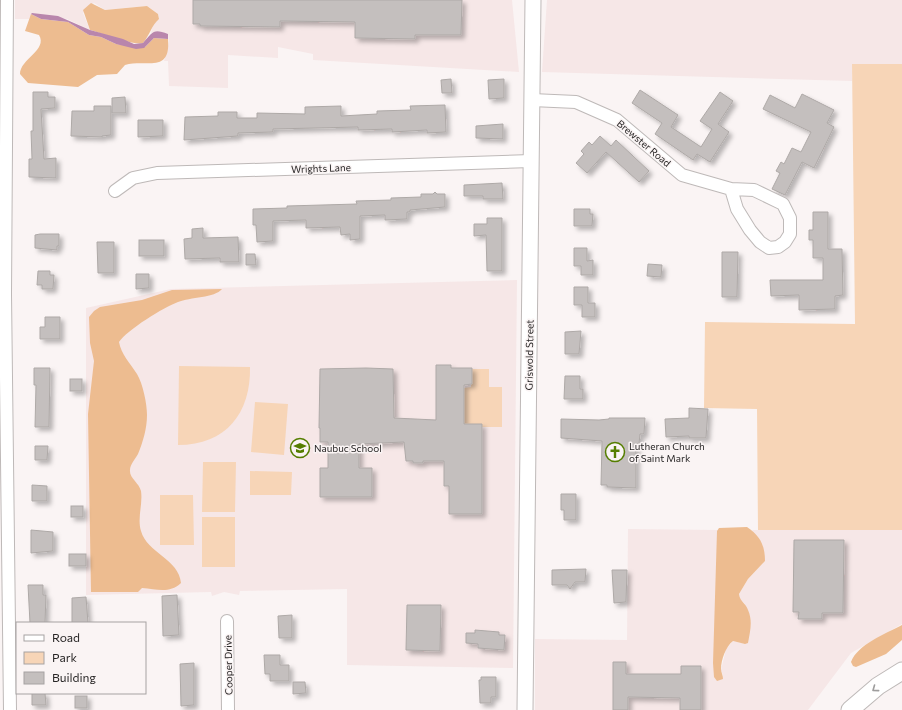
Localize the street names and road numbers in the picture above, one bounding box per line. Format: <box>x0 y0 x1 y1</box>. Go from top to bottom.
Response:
street label: Brewster Road <box>615 117 673 169</box>
street label: Wrights Lane <box>291 161 351 175</box>
street label: Griswold Street <box>522 320 536 390</box>
street label: Cooper Drive <box>221 635 235 695</box>

